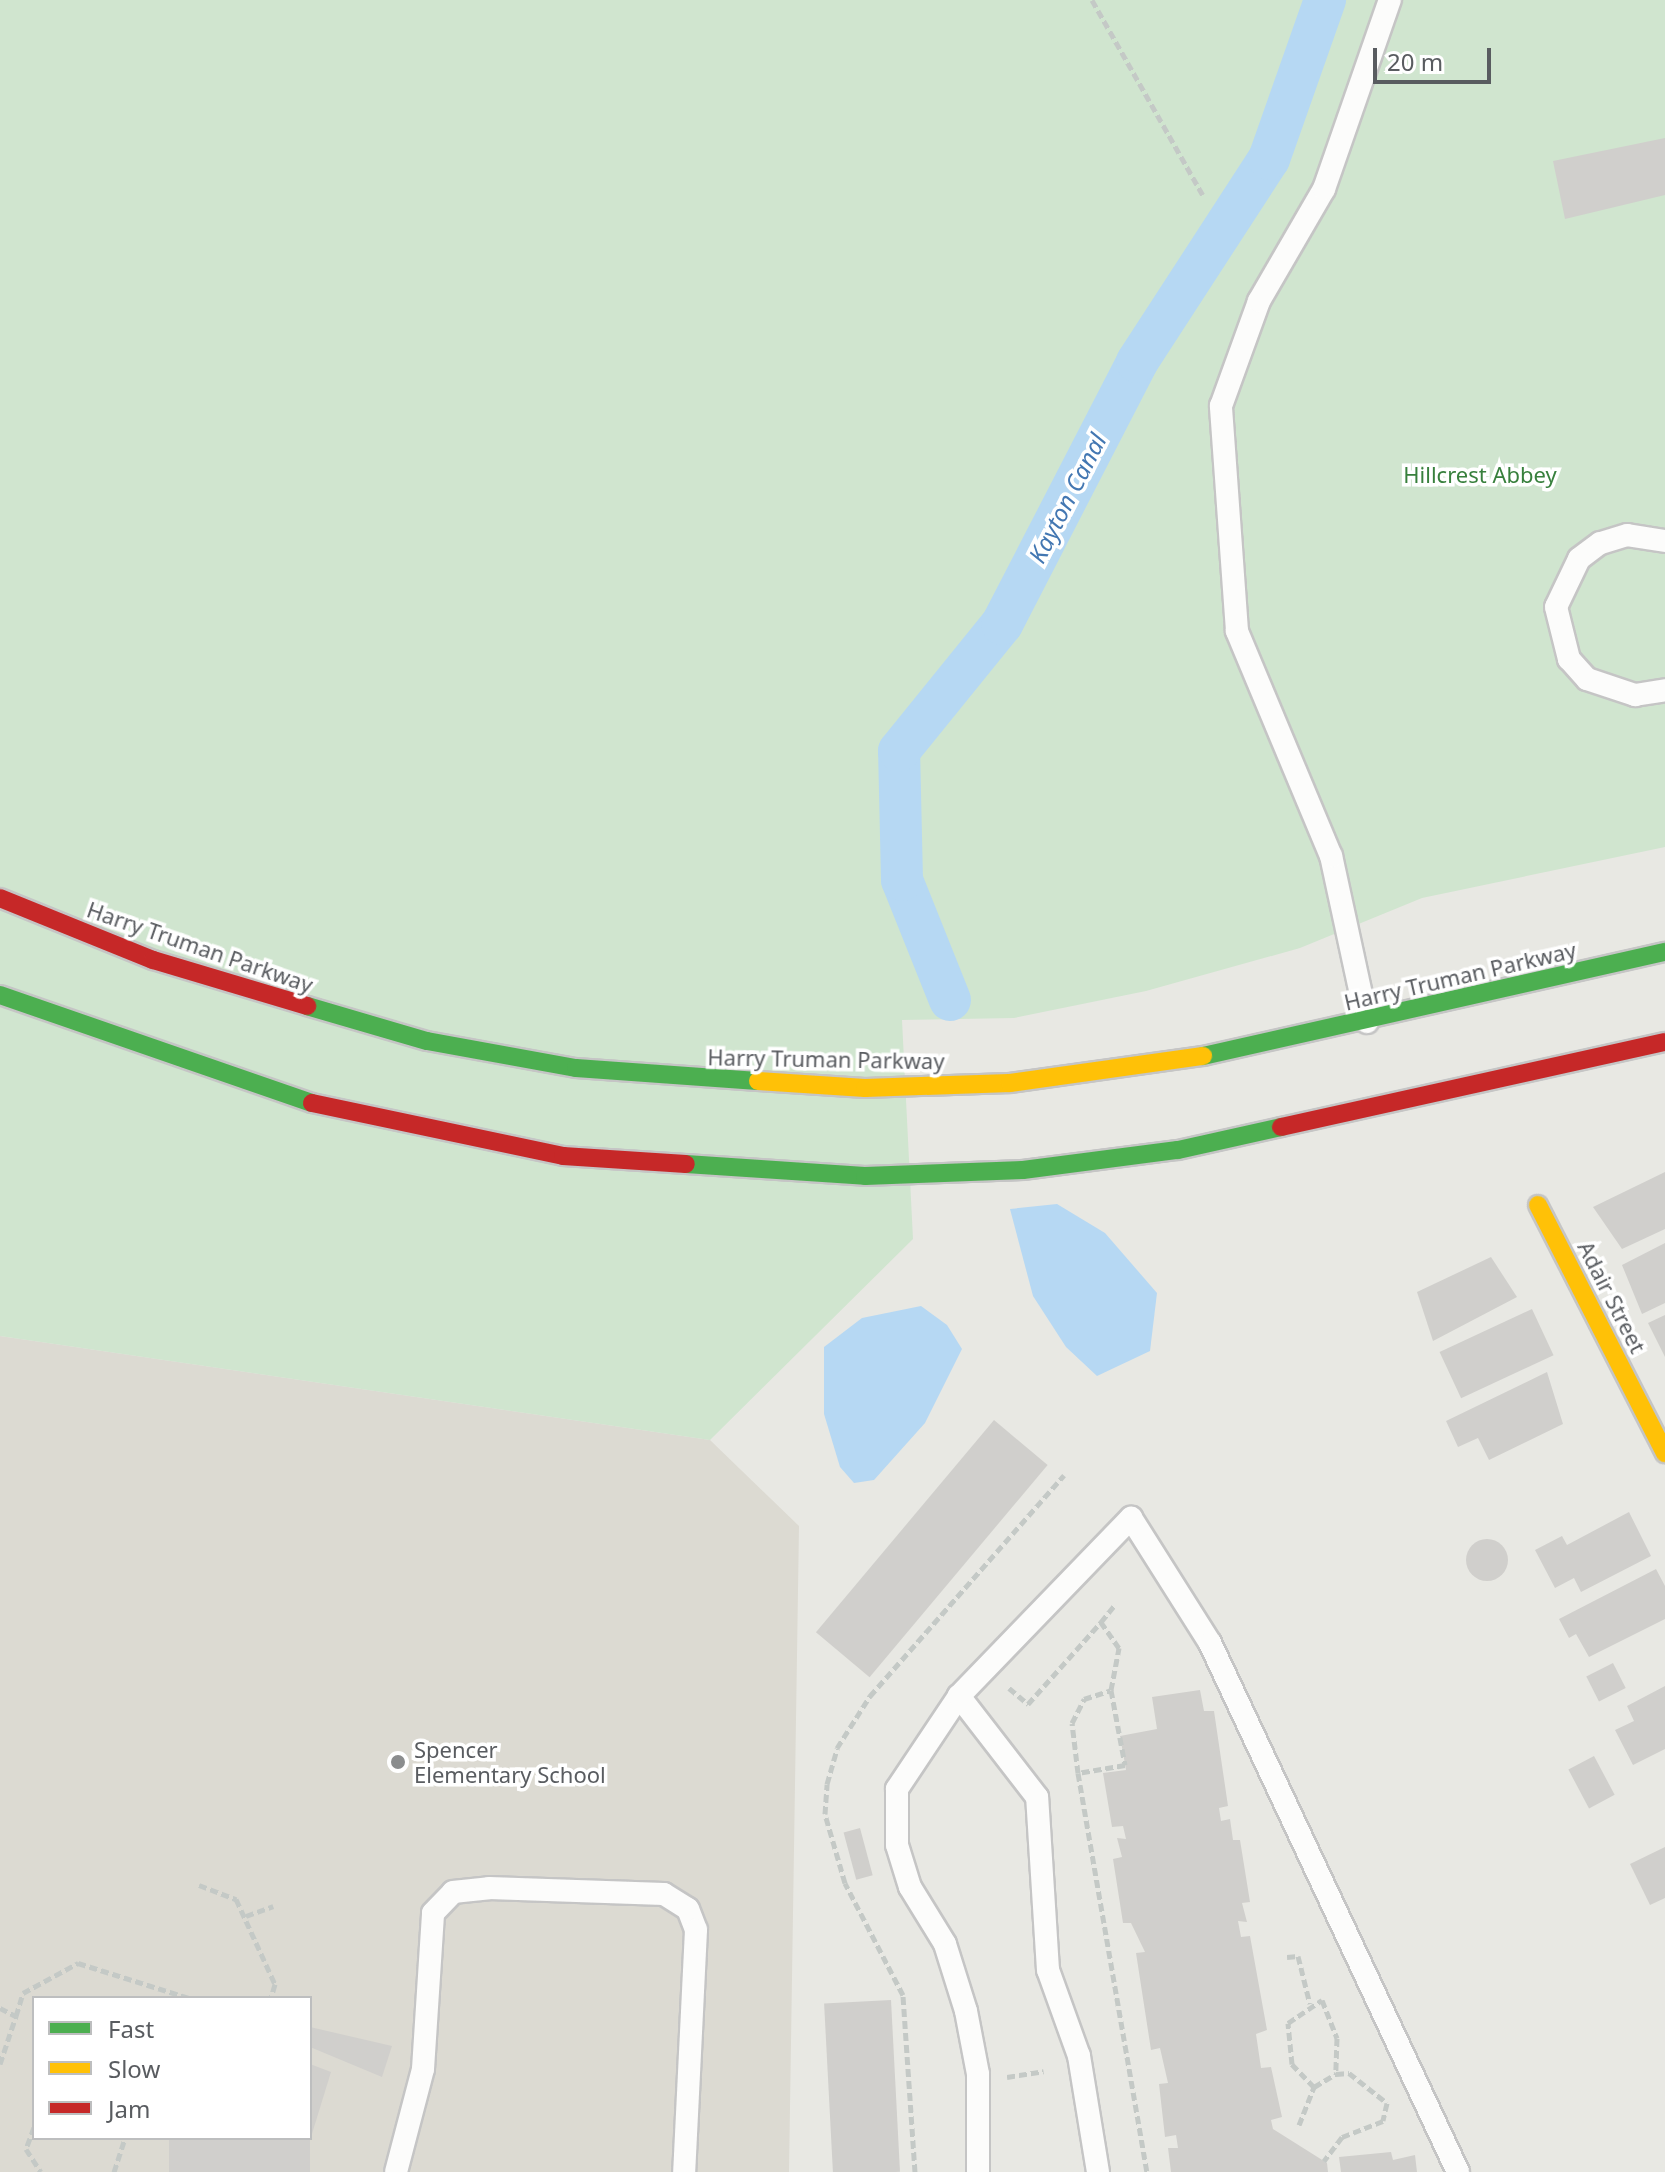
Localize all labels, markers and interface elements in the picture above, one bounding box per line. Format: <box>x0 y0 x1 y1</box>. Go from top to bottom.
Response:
scale bar <box>1377 32 1495 82</box>
text: 20 m <box>1387 45 1443 78</box>
water label: Kayton Canal <box>1022 428 1112 568</box>
park label: Hillcrest Abbey <box>1403 462 1557 488</box>
street label: Harry Truman Parkway <box>84 896 316 998</box>
street label: Harry Truman Parkway <box>1342 936 1578 1016</box>
street label: Harry Truman Parkway <box>707 1044 945 1074</box>
street label: Adair Street <box>1573 1237 1651 1357</box>
place label: Spencer Elementary School <box>414 1736 606 1788</box>
marker: Spencer Elementary School <box>389 1753 407 1771</box>
legend <box>32 1996 312 2140</box>
text: Fast <box>108 2012 154 2045</box>
text: Slow <box>108 2052 160 2085</box>
text: Jam <box>108 2092 150 2125</box>

